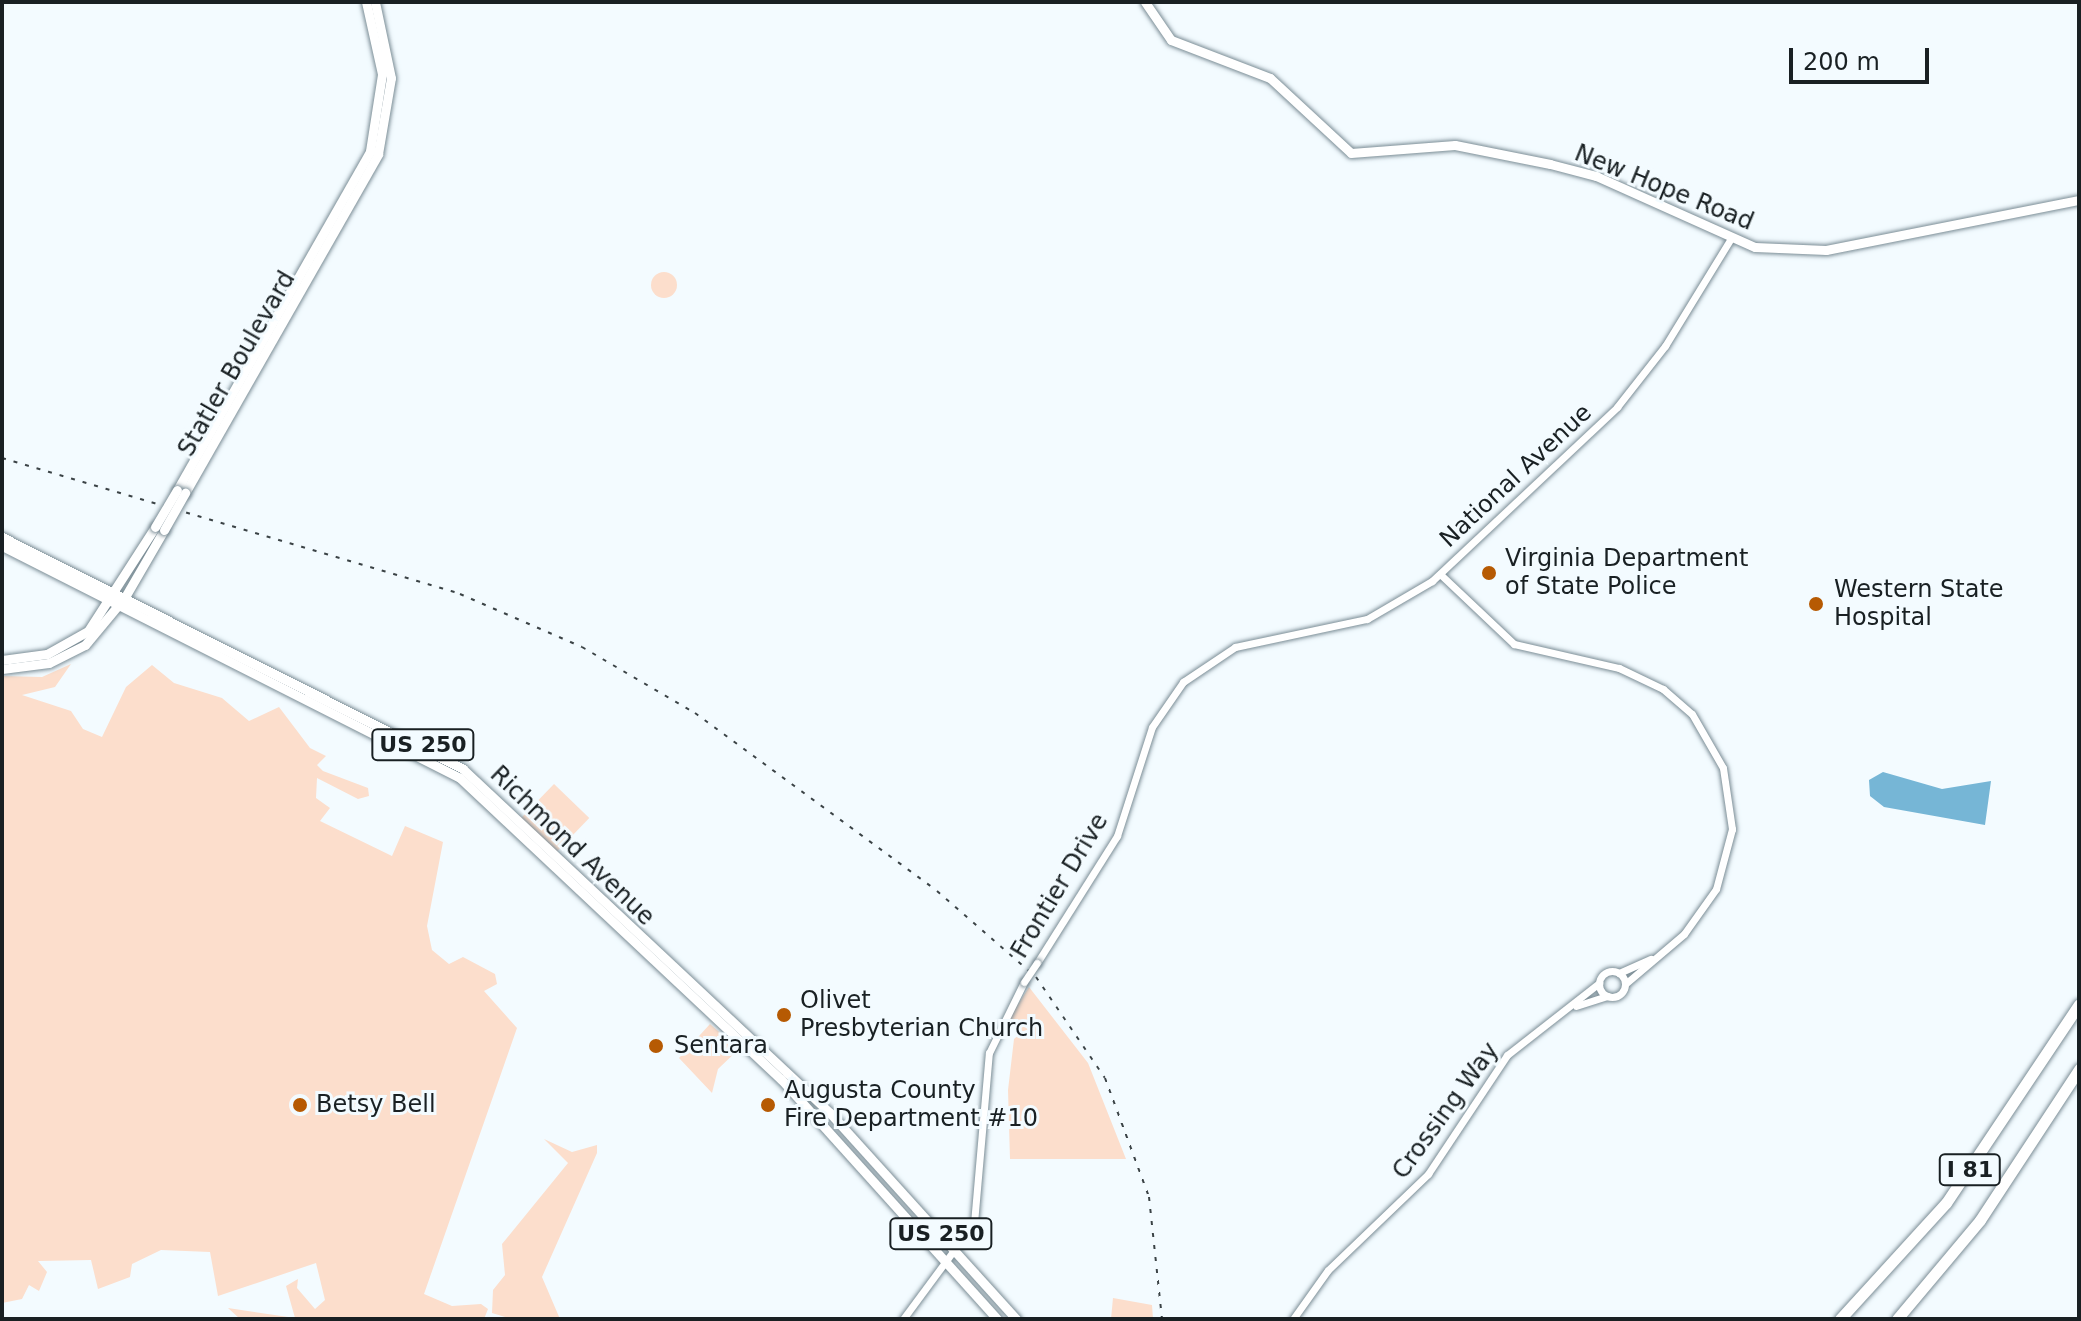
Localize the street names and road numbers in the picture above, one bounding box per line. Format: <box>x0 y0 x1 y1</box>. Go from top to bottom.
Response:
street label: New Hope Road <box>1570 139 1758 237</box>
street label: Statler Boulevard <box>172 266 302 462</box>
street label: National Avenue <box>1434 398 1598 554</box>
road number: US 250 <box>371 727 475 763</box>
street label: Richmond Avenue <box>484 760 660 932</box>
street label: Frontier Drive <box>1006 808 1114 964</box>
street label: Crossing Way <box>1387 1037 1505 1185</box>
road number: I 81 <box>1938 1152 2002 1188</box>
road number: US 250 <box>889 1216 993 1252</box>

